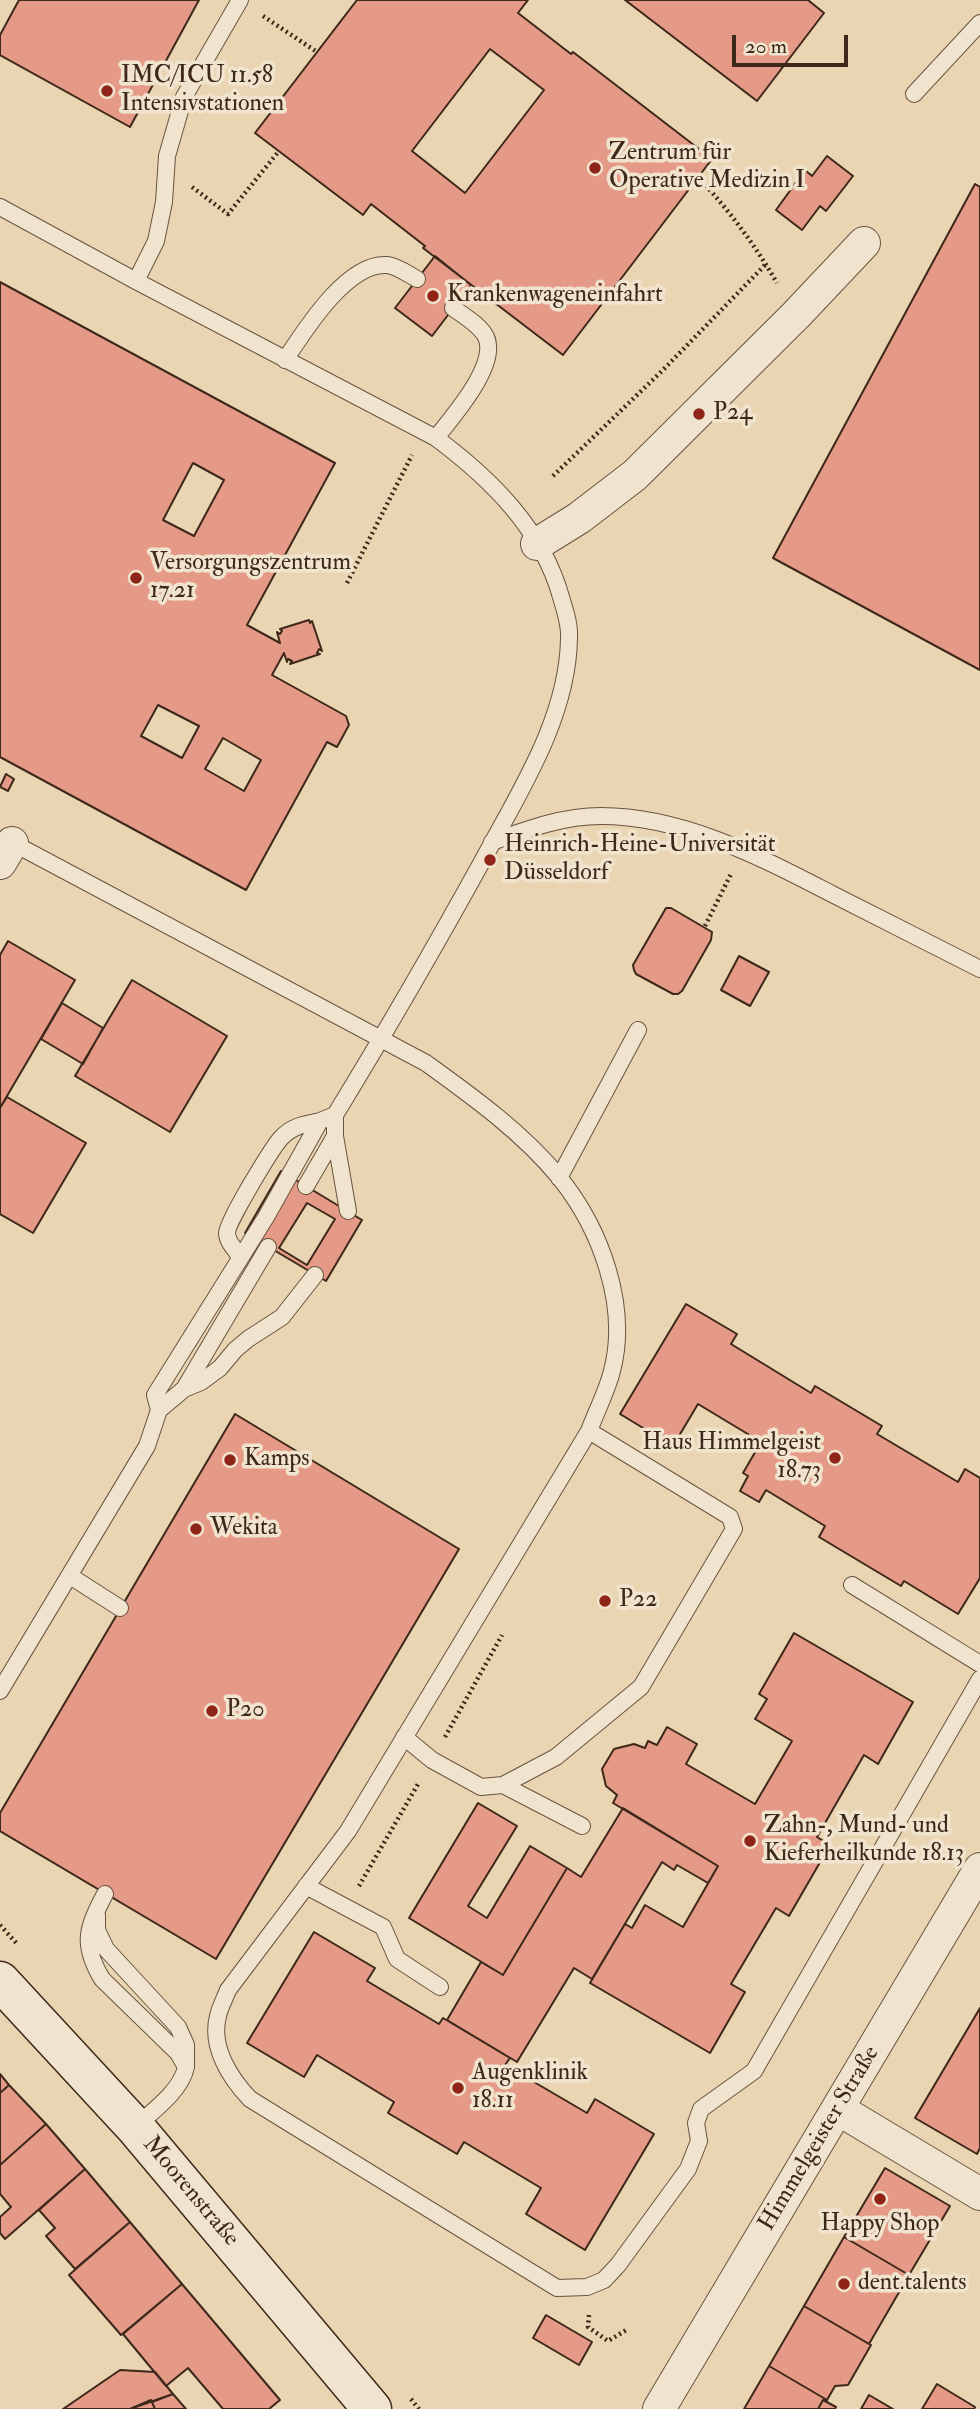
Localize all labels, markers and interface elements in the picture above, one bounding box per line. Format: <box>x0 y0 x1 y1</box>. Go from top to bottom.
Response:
scale bar <box>735 21 850 65</box>
text: 20 m <box>745 33 787 60</box>
place label: IMC/ICU 11.58 Intensivstationen <box>121 63 284 119</box>
marker: IMC/ICU 11.58 Intensivstationen <box>99 83 115 99</box>
place label: Zentrum für Operative Medizin I <box>609 140 805 196</box>
marker: Zentrum für Operative Medizin I <box>587 160 603 176</box>
place label: Krankenwageneinfahrt <box>447 282 663 310</box>
marker: Krankenwageneinfahrt <box>425 288 441 304</box>
place label: P24 <box>713 400 752 428</box>
marker: P24 <box>691 406 707 422</box>
place label: Versorgungszentrum 17.21 <box>150 550 351 606</box>
marker: Versorgungszentrum 17.21 <box>128 570 144 586</box>
place label: Heinrich-Heine-Universität Düsseldorf <box>504 832 775 888</box>
marker: Heinrich-Heine-Universität Düsseldorf <box>482 852 498 868</box>
place label: Haus Himmelgeist 18.73 <box>642 1430 821 1486</box>
place label: Kamps <box>244 1446 310 1474</box>
marker: Haus Himmelgeist 18.73 <box>827 1450 843 1466</box>
marker: Kamps <box>222 1452 238 1468</box>
place label: Wekita <box>210 1515 278 1543</box>
marker: Wekita <box>188 1521 204 1537</box>
place label: P22 <box>619 1587 657 1615</box>
marker: P22 <box>597 1593 613 1609</box>
place label: P20 <box>226 1697 265 1725</box>
marker: P20 <box>204 1703 220 1719</box>
place label: Zahn-, Mund- und Kieferheilkunde 18.13 <box>764 1813 964 1869</box>
marker: Zahn-, Mund- und Kieferheilkunde 18.13 <box>742 1833 758 1849</box>
street label: Himmelgeister Straße <box>753 2041 887 2237</box>
place label: Augenklinik 18.11 <box>472 2060 588 2116</box>
marker: Augenklinik 18.11 <box>450 2080 466 2096</box>
street label: Moorenstraße <box>136 2131 244 2253</box>
marker: Happy Shop <box>872 2191 888 2207</box>
place label: Happy Shop <box>821 2211 939 2239</box>
place label: dent.talents <box>858 2270 967 2298</box>
marker: dent.talents <box>836 2276 852 2292</box>

